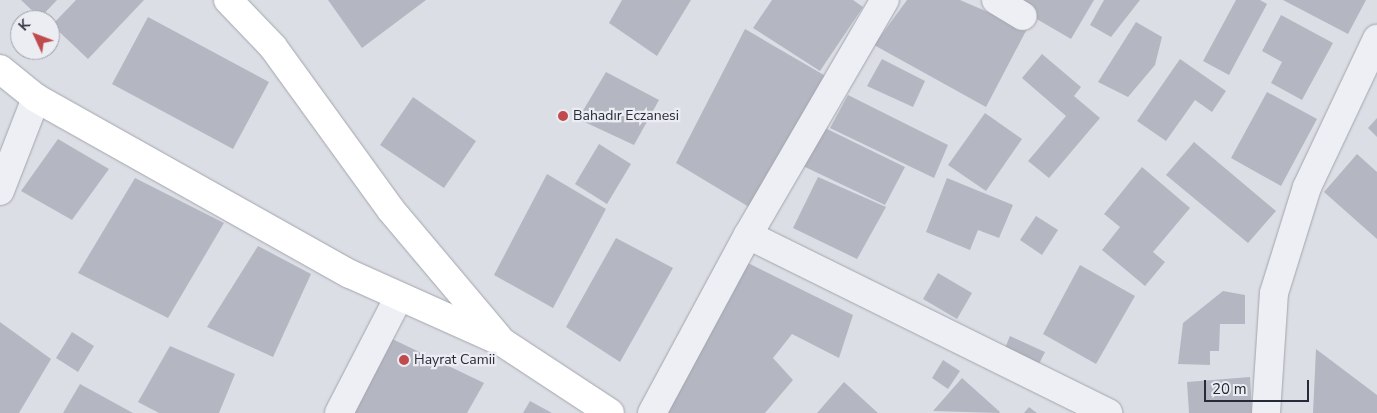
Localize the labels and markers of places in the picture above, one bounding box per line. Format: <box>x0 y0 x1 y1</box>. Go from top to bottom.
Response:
place label: Bahadır Eczanesi <box>573 108 679 124</box>
marker: Bahadır Eczanesi <box>557 110 569 122</box>
place label: Hayrat Camii <box>414 352 495 368</box>
marker: Hayrat Camii <box>398 354 410 366</box>

